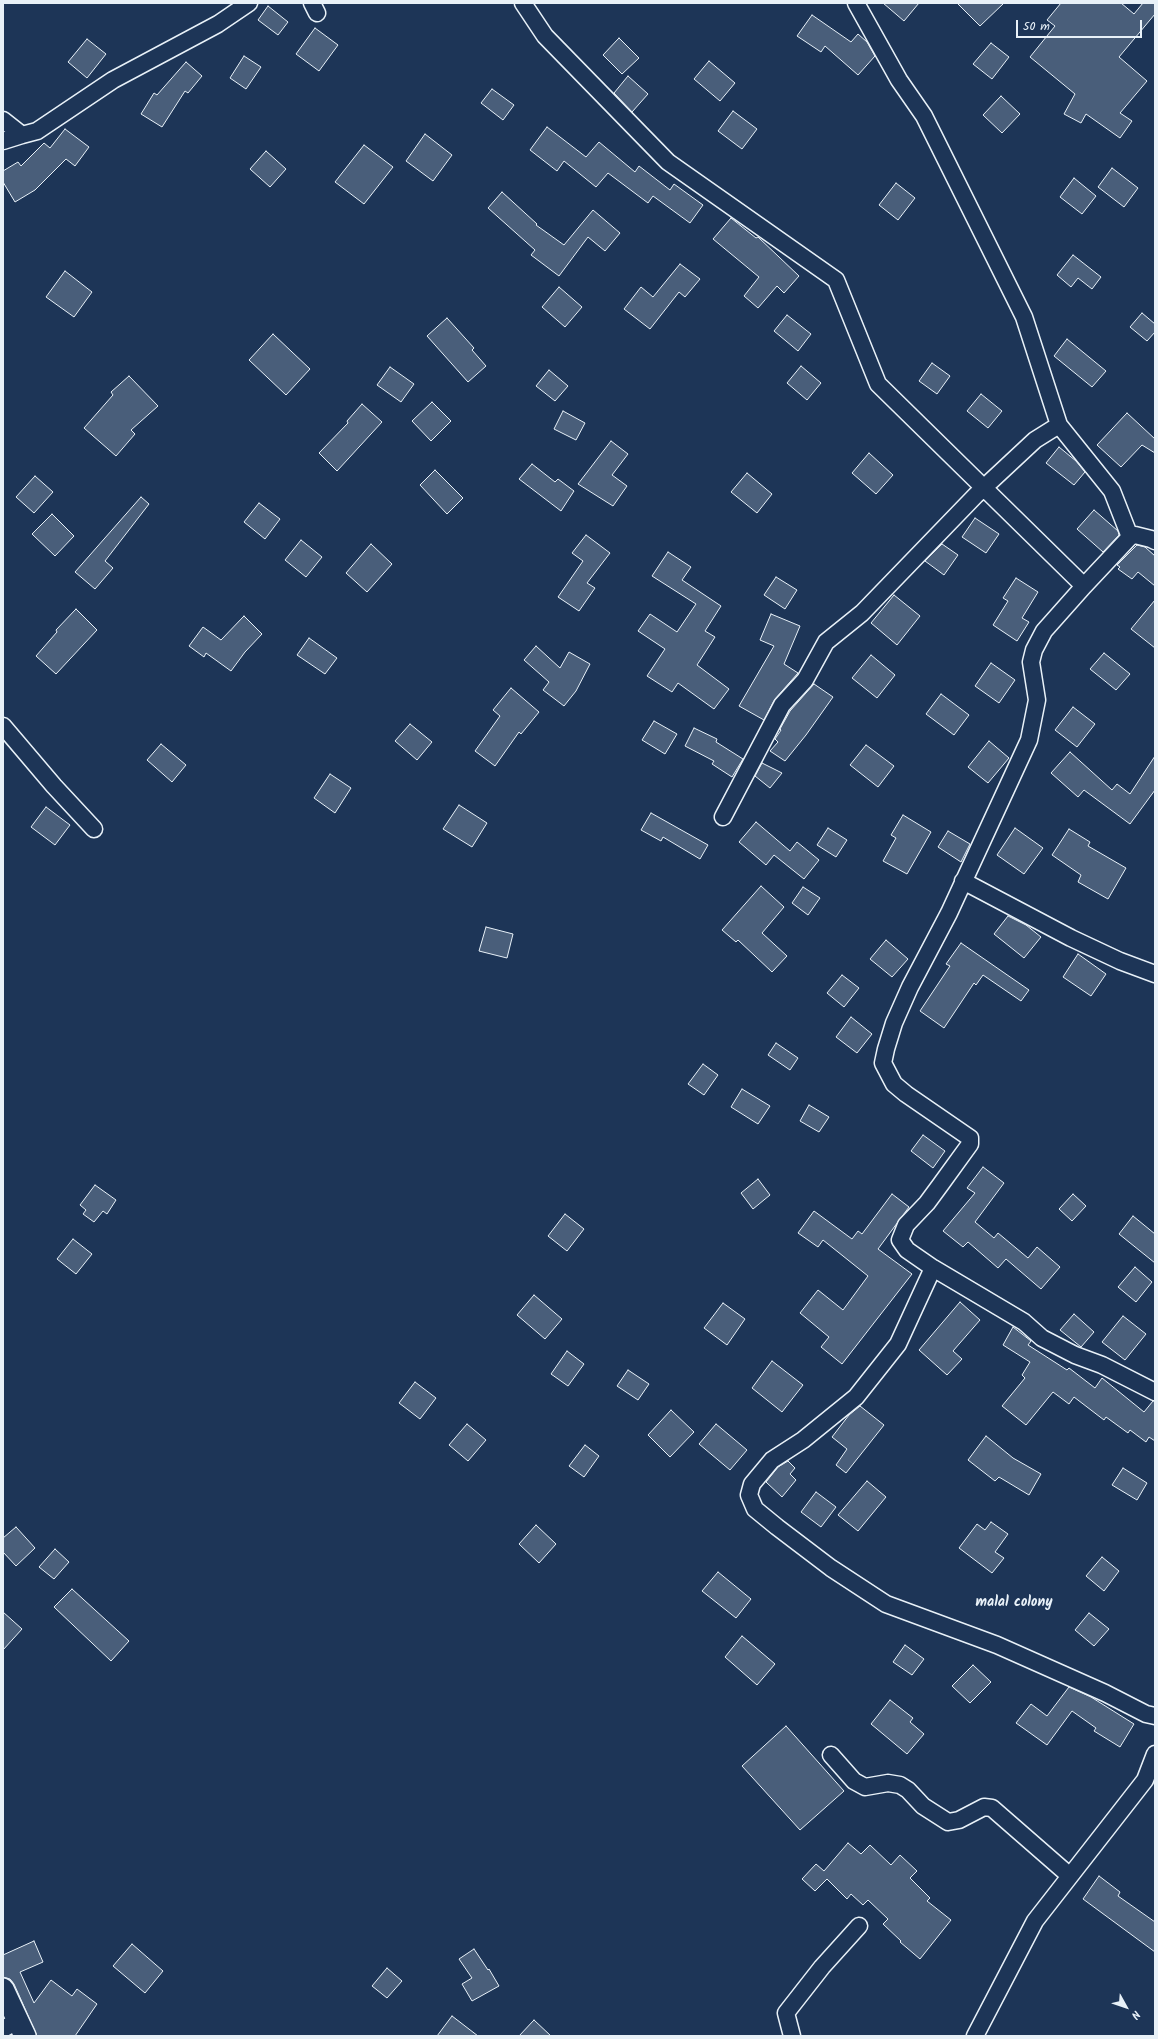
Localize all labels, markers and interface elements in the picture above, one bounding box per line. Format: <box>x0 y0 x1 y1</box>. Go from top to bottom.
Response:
scale bar <box>1018 12 1144 38</box>
text: 50 m <box>1023 17 1050 36</box>
district label: malal colony <box>976 1596 1052 1612</box>
north arrow <box>1106 1987 1146 2027</box>
text: N <box>1126 2006 1144 2023</box>

